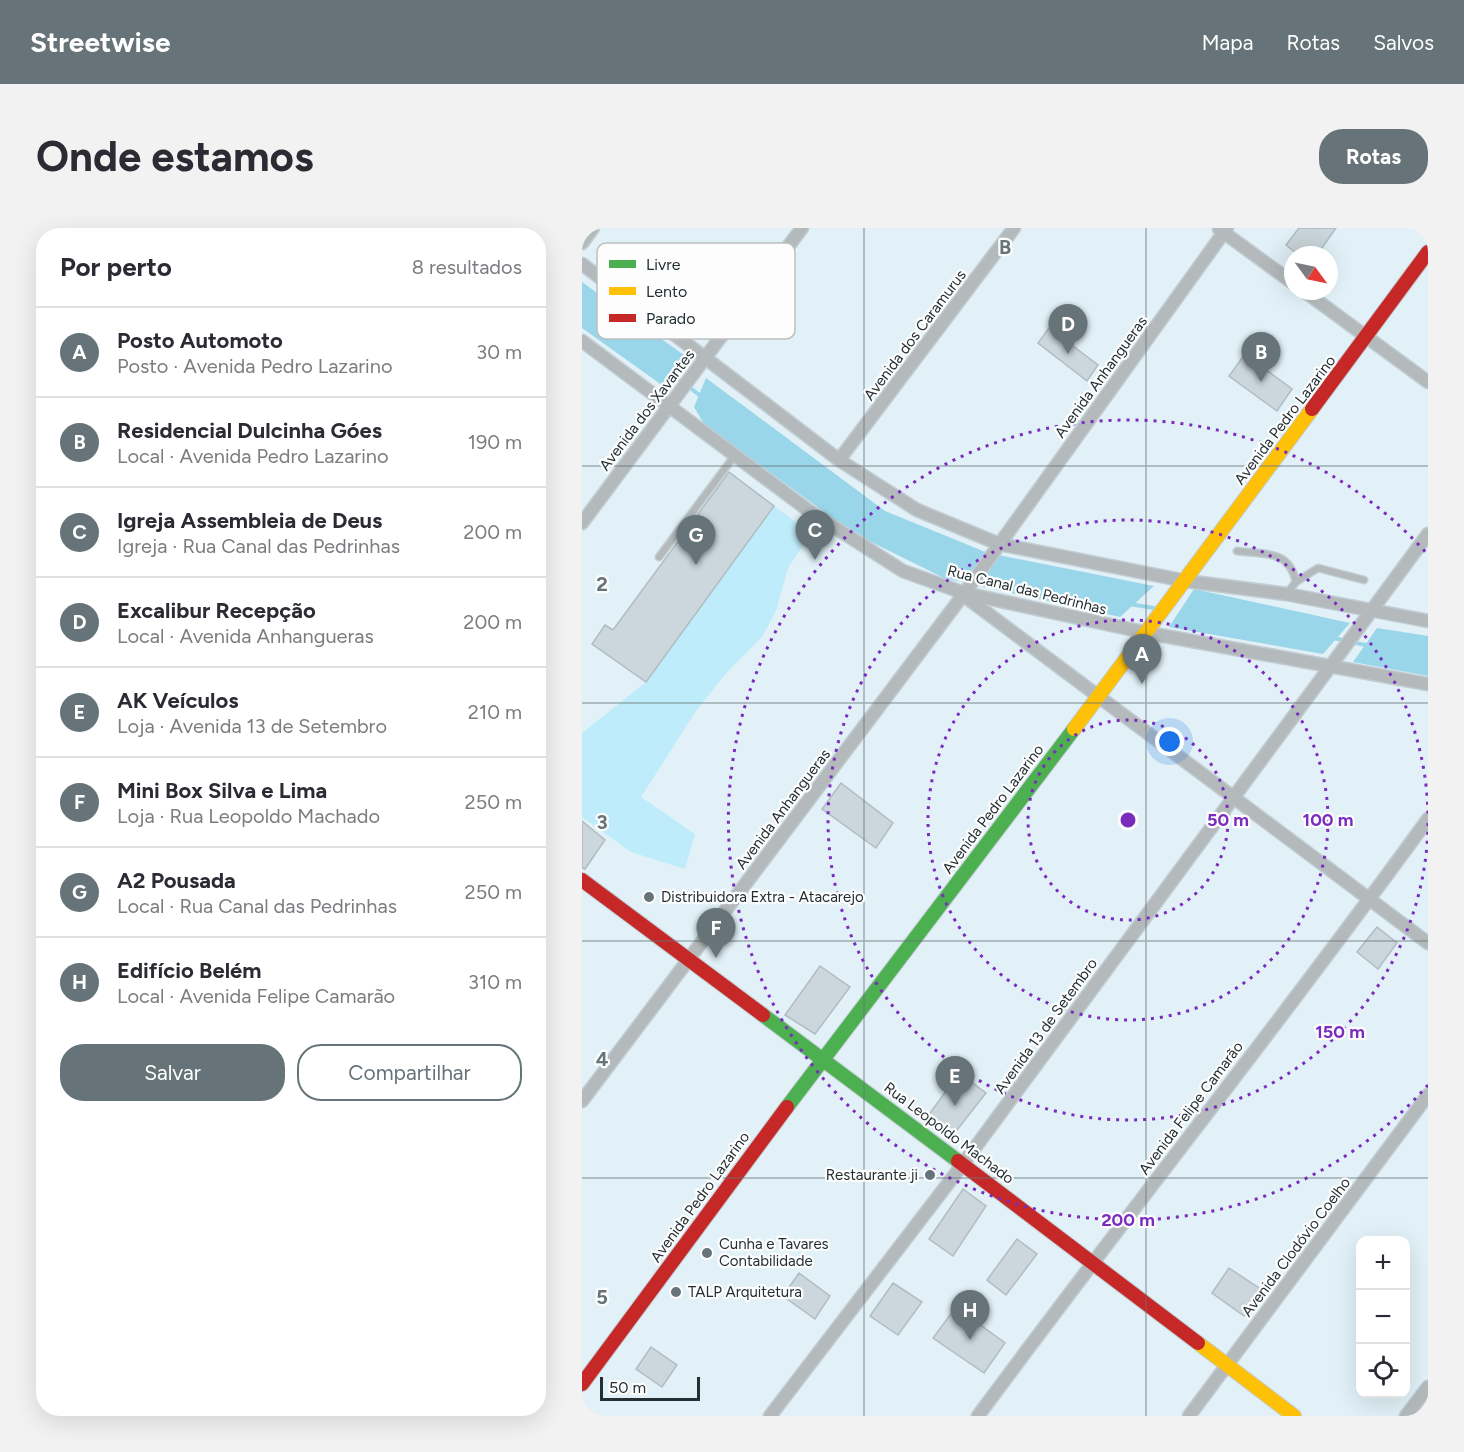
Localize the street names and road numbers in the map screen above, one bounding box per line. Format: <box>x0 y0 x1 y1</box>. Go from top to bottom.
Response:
street label: Avenida dos Caramurus <box>860 266 970 404</box>
street label: Avenida Anhangueras <box>1051 313 1151 441</box>
street label: Avenida dos Xavantes <box>596 346 698 474</box>
street label: Avenida Pedro Lazarino <box>1231 352 1340 488</box>
street label: Rua Canal das Pedrinhas <box>946 562 1108 618</box>
street label: Avenida Pedro Lazarino <box>939 741 1048 877</box>
street label: Avenida Anhangueras <box>732 745 834 873</box>
street label: Avenida 13 de Setembro <box>991 955 1101 1097</box>
street label: Avenida Felipe Camarão <box>1135 1038 1247 1178</box>
street label: Rua Leopoldo Machado <box>881 1078 1018 1188</box>
street label: Avenida Pedro Lazarino <box>647 1128 754 1266</box>
street label: Avenida Clodóvio Coelho <box>1238 1174 1354 1320</box>

